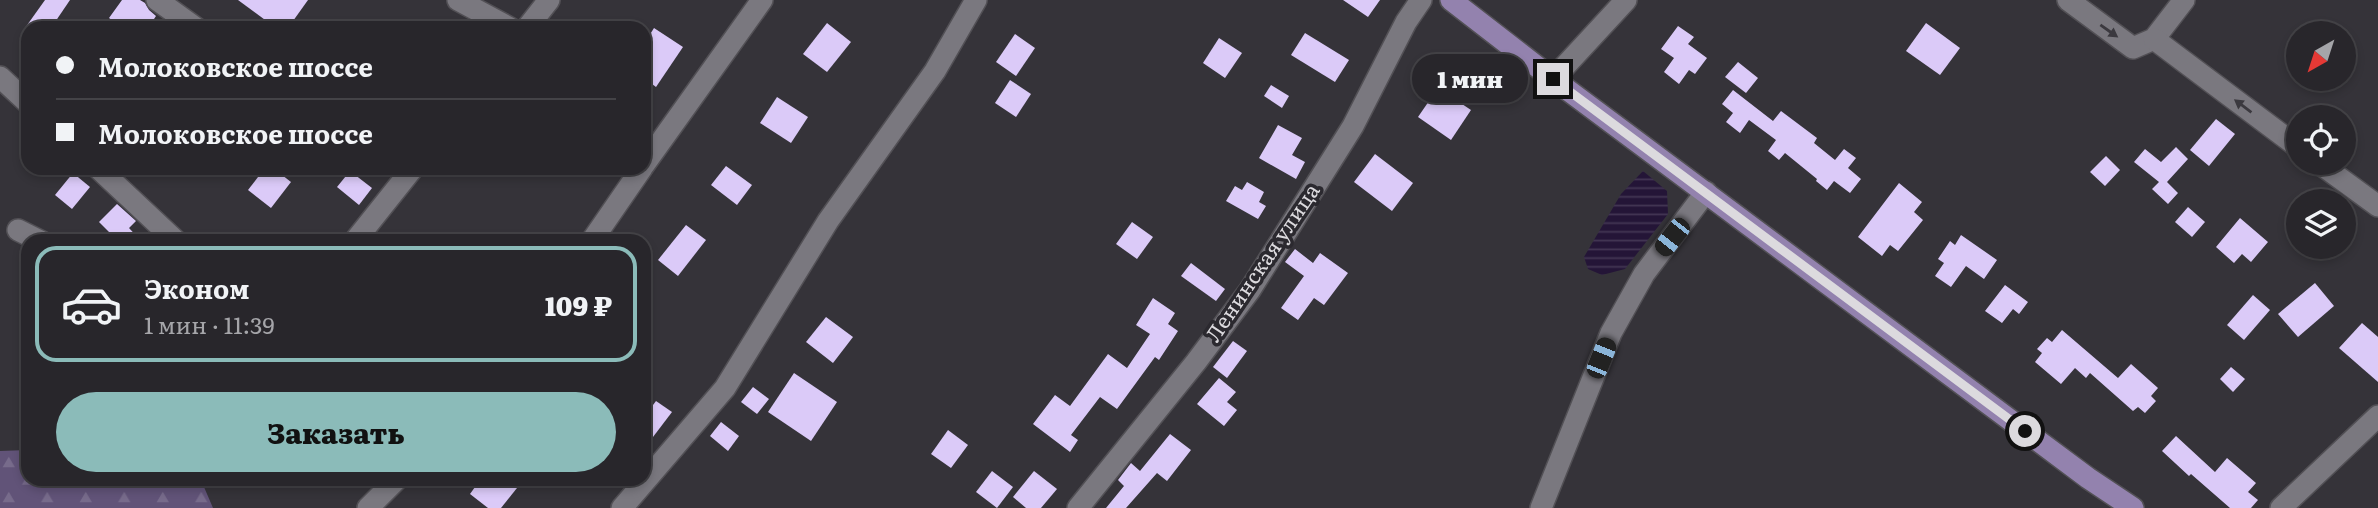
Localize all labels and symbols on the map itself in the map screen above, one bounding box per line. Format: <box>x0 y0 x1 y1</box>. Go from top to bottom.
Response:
north arrow <box>2286 21 2356 91</box>
one-way arrow <box>2100 24 2118 38</box>
callout: 1 мин <box>1413 55 1528 104</box>
route end <box>1537 63 1569 95</box>
one-way arrow <box>2234 99 2252 113</box>
street label: Ленинская улица <box>1196 175 1326 347</box>
car <box>1651 214 1694 260</box>
car <box>1584 335 1619 381</box>
route start <box>2009 415 2041 447</box>

